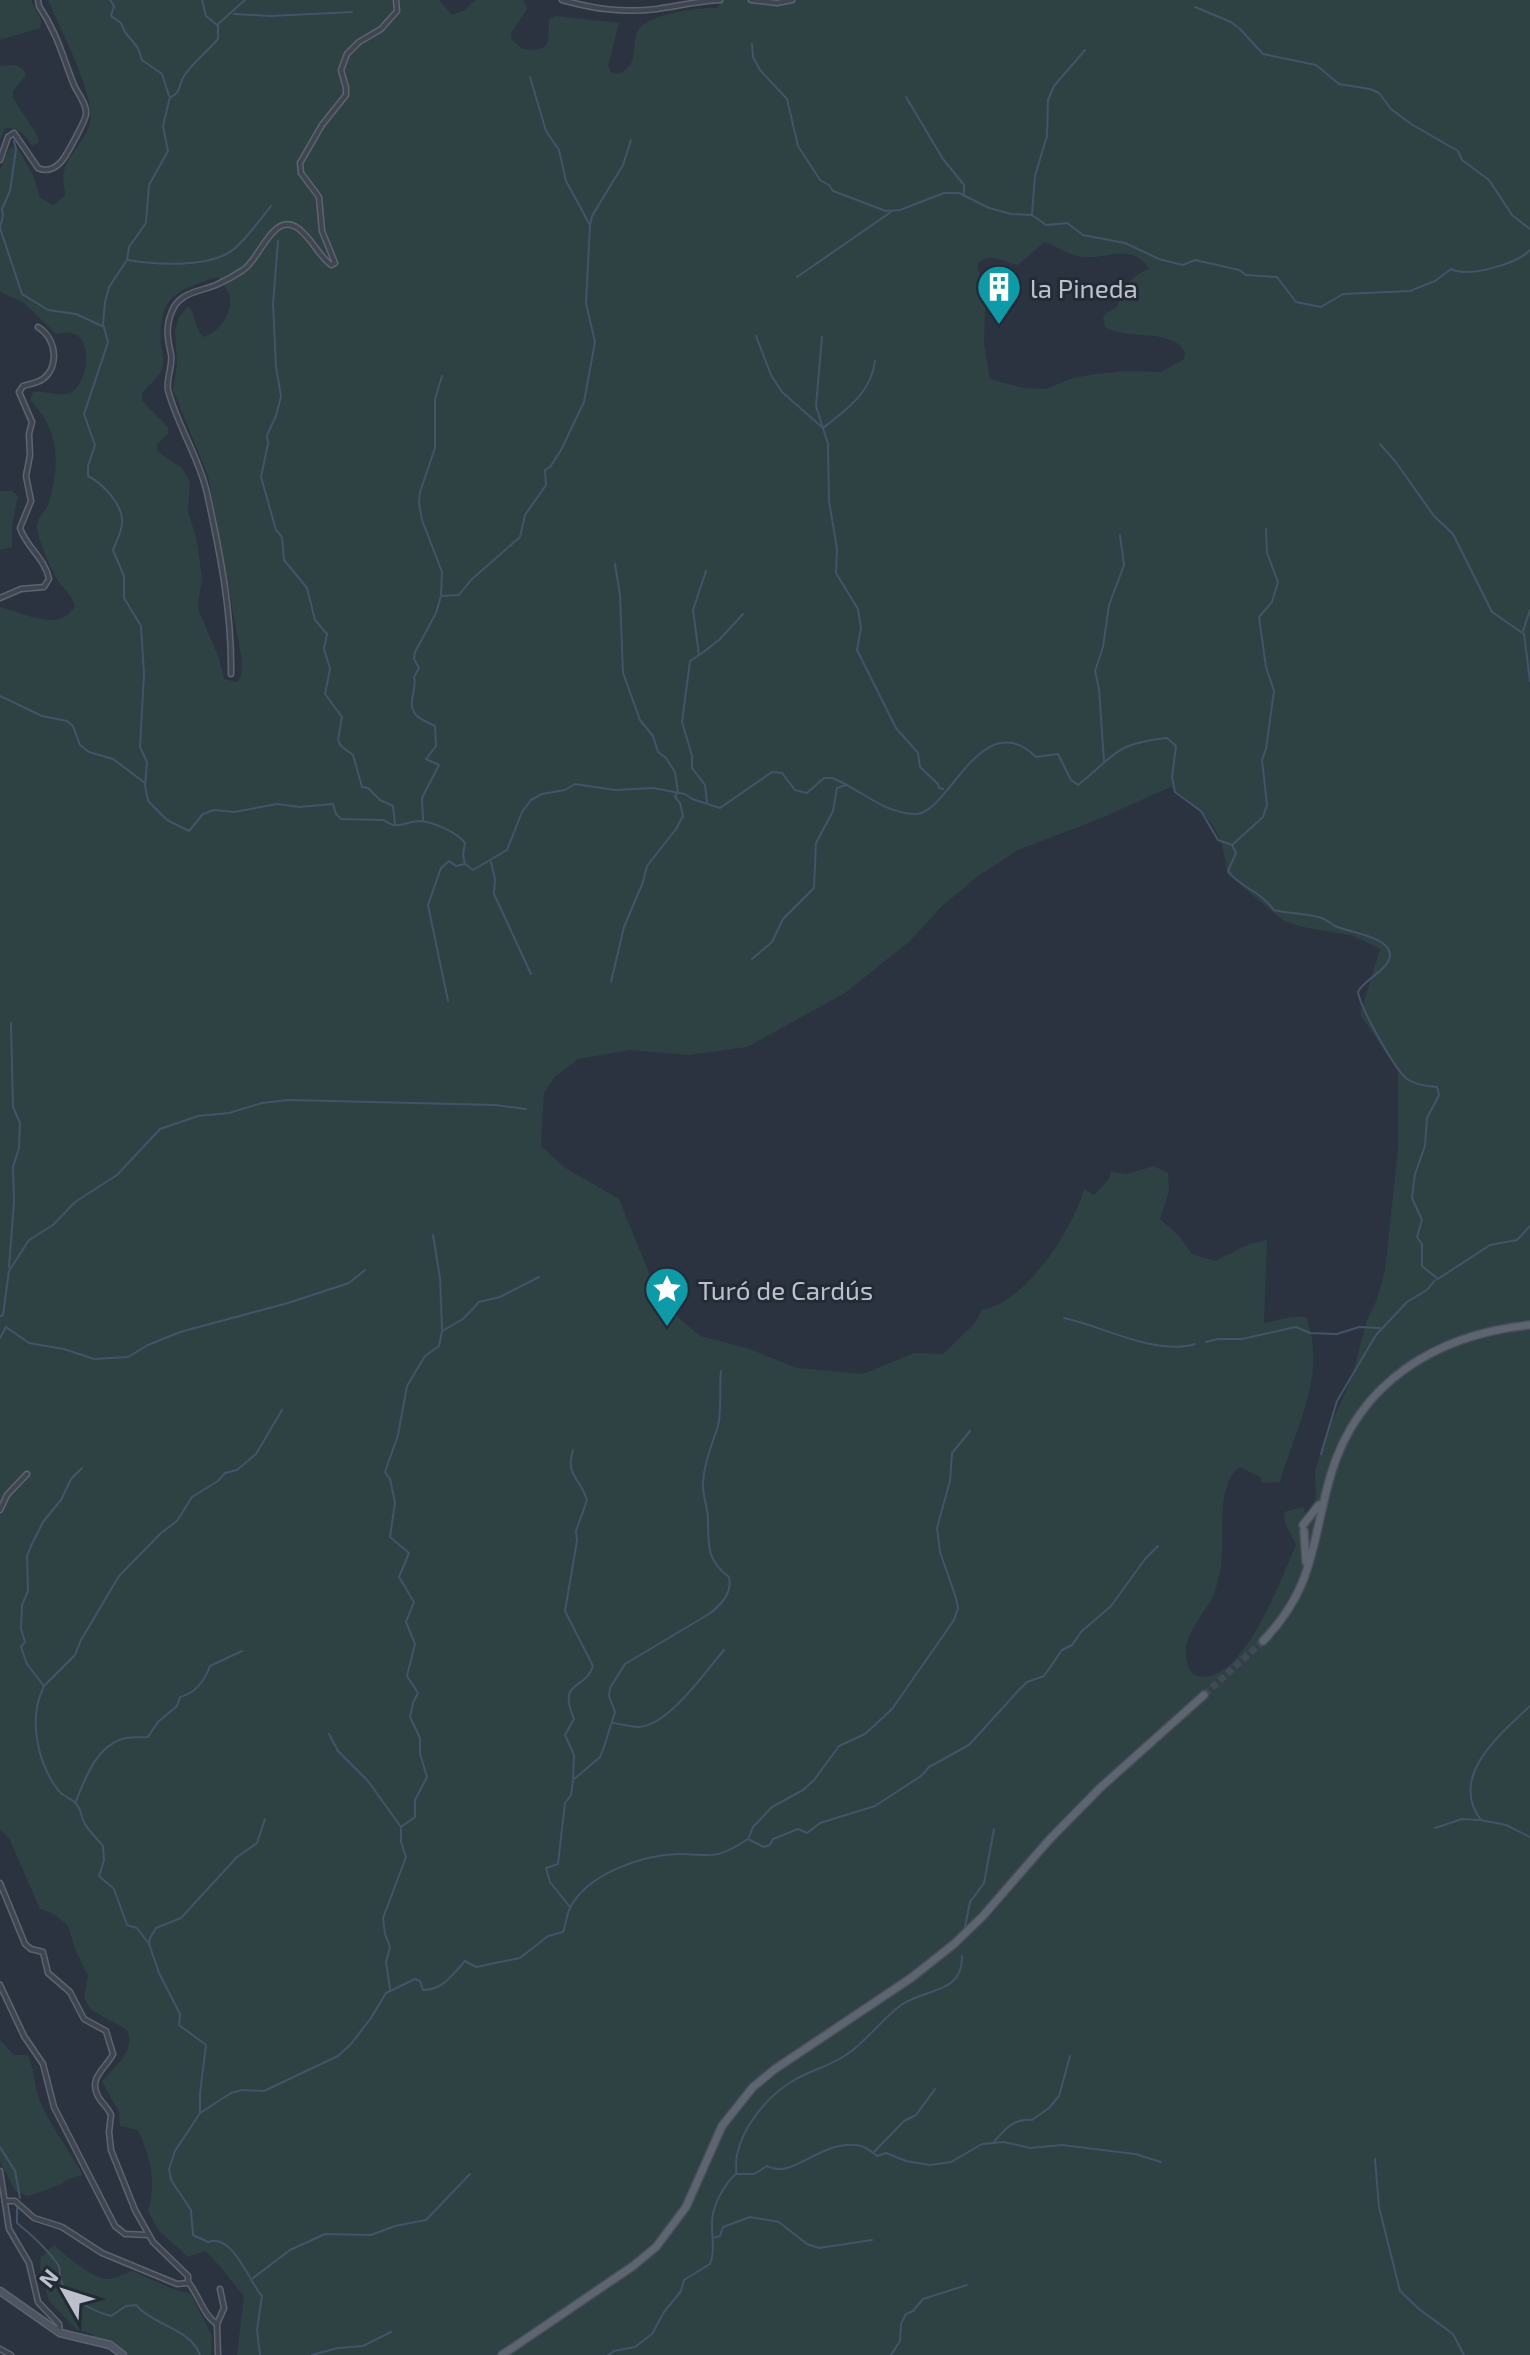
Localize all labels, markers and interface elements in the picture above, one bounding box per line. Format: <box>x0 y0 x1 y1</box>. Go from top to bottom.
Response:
building icon: la Pineda <box>975 263 1023 326</box>
place label: la Pineda <box>1030 272 1138 303</box>
place icon: Turó de Cardús <box>643 1265 691 1328</box>
place label: Turó de Cardús <box>698 1274 873 1305</box>
north arrow <box>24 2251 104 2331</box>
text: N <box>33 2263 63 2292</box>

